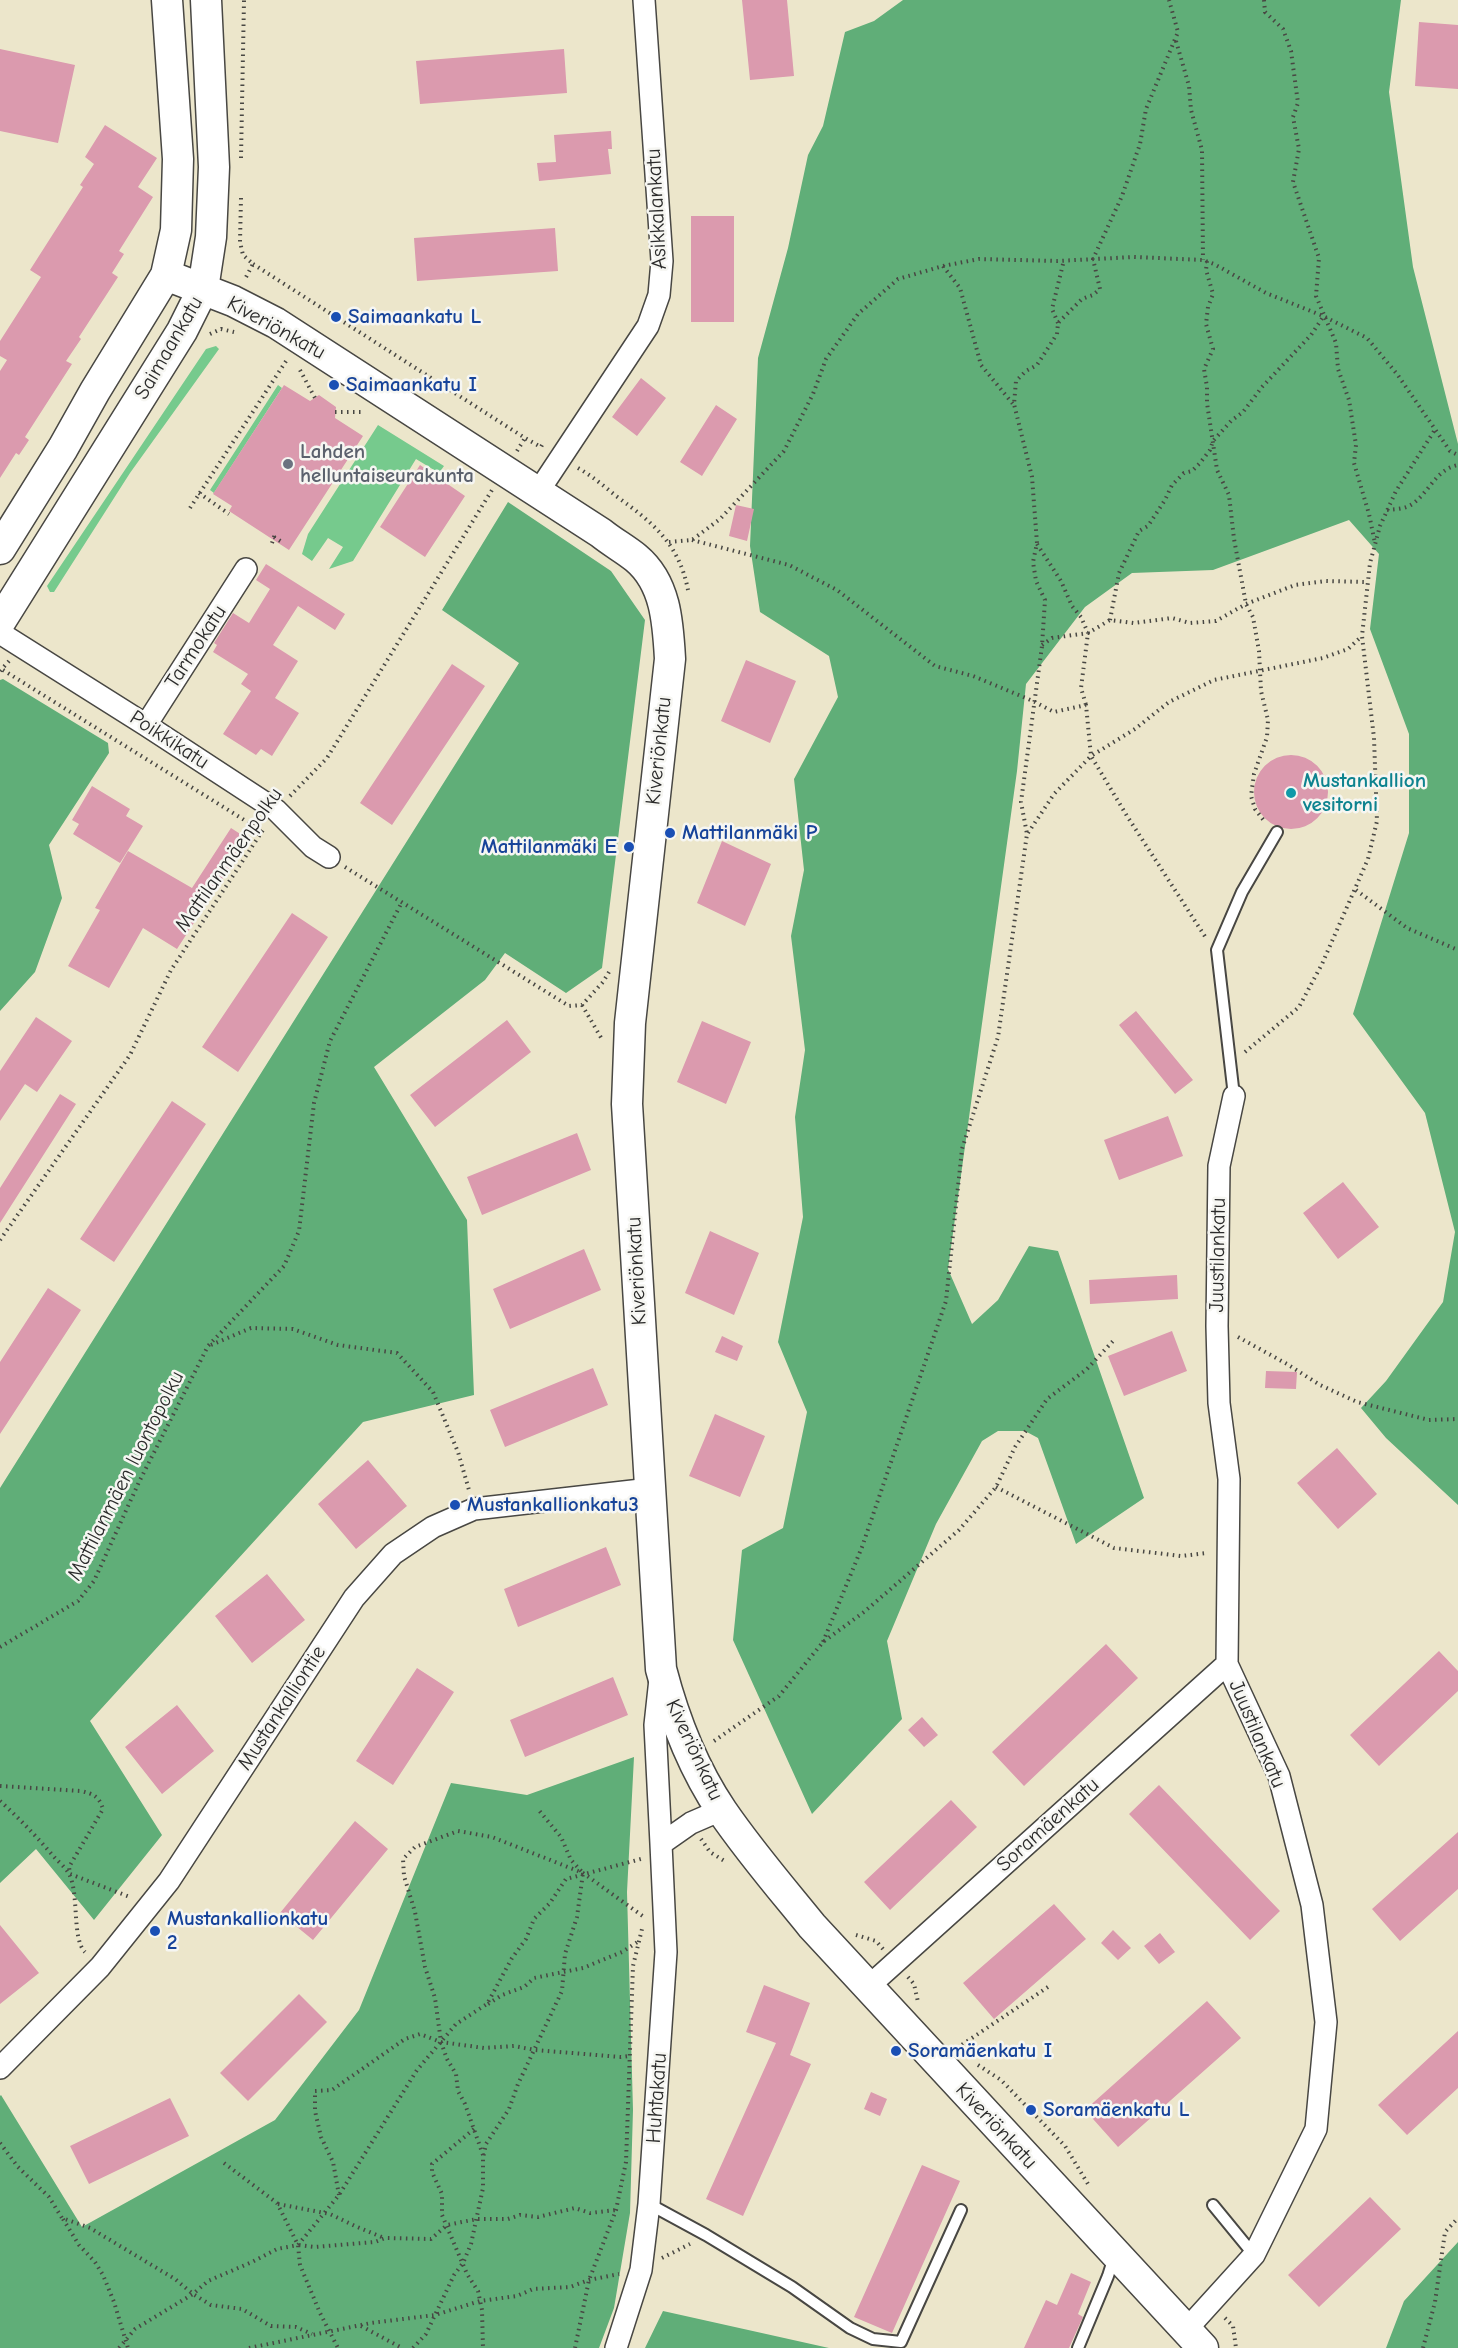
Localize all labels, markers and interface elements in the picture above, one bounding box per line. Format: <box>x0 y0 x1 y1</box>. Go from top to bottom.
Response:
street label: Asikkalankatu <box>641 148 673 270</box>
street label: Kiveriönkatu <box>222 291 330 365</box>
street label: Saimaankatu <box>129 292 209 404</box>
place label: Saimaankatu L <box>348 304 481 330</box>
marker: Saimaankatu L <box>329 310 343 324</box>
place label: Saimaankatu I <box>346 372 477 398</box>
marker: Saimaankatu I <box>327 378 341 392</box>
place label: Lahden helluntaiseurakunta <box>300 439 474 489</box>
marker: Lahden helluntaiseurakunta <box>281 457 295 471</box>
street label: Tarmokatu <box>160 601 232 693</box>
street label: Kiveriönkatu <box>641 696 677 806</box>
street label: Poikkikatu <box>125 705 213 775</box>
place label: Mustankallion vesitorni <box>1303 768 1426 818</box>
street label: Mattilanmäenpolku <box>170 783 288 937</box>
marker: Mustankallion vesitorni <box>1284 786 1298 800</box>
place label: Mattilanmäki P <box>682 820 817 846</box>
marker: Mattilanmäki P <box>663 826 677 840</box>
place label: Mattilanmäki E <box>481 834 617 860</box>
marker: Mattilanmäki E <box>622 840 636 854</box>
street label: Juustilankatu <box>1204 1197 1232 1313</box>
street label: Kiveriönkatu <box>622 1216 652 1326</box>
street label: Mattilanmäen luontopolku <box>62 1367 190 1585</box>
place label: Mustankallionkatu3 <box>467 1492 639 1518</box>
marker: Mustankallionkatu3 <box>448 1498 462 1512</box>
street label: Mustankalliontie <box>232 1641 332 1775</box>
street label: Juustilankatu <box>1223 1676 1291 1792</box>
street label: Kiveriönkatu <box>660 1695 728 1805</box>
street label: Soramäenkatu <box>992 1772 1104 1878</box>
place label: Mustankallionkatu 2 <box>167 1906 328 1956</box>
marker: Mustankallionkatu 2 <box>148 1924 162 1938</box>
place label: Soramäenkatu I <box>908 2038 1052 2064</box>
marker: Soramäenkatu I <box>889 2044 903 2058</box>
street label: Huhtakatu <box>641 2052 673 2144</box>
street label: Kiveriönkatu <box>950 2078 1042 2174</box>
place label: Soramäenkatu L <box>1043 2097 1190 2123</box>
marker: Soramäenkatu L <box>1024 2103 1038 2117</box>

